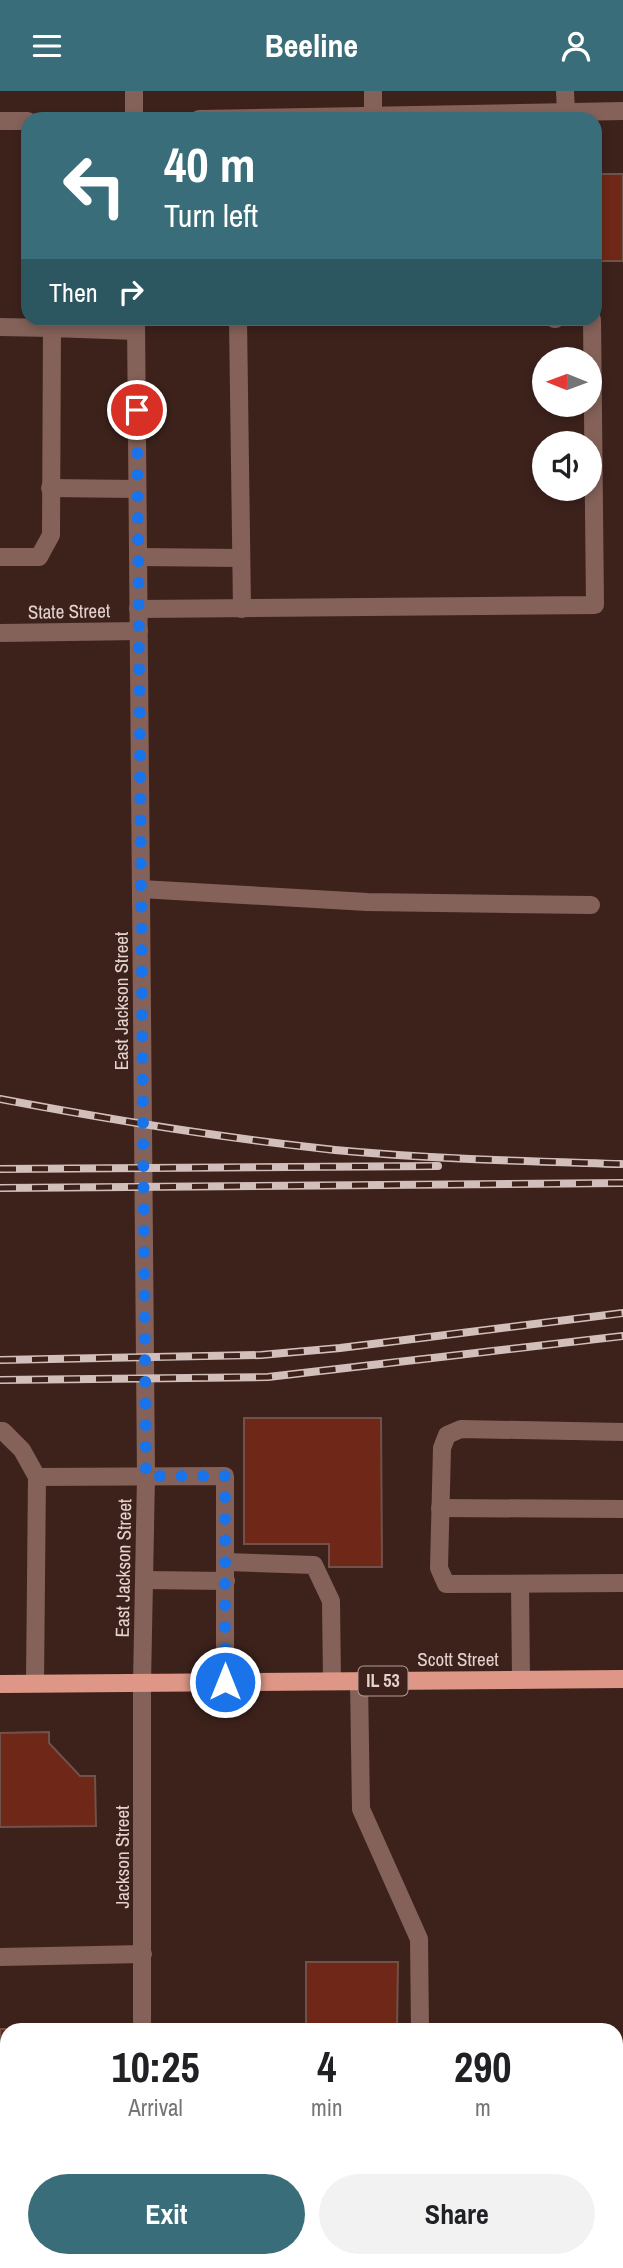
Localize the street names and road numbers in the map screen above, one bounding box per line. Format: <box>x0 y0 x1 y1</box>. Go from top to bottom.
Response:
street label: State Street <box>28 597 111 625</box>
street label: East Jackson Street <box>108 931 134 1070</box>
street label: East Jackson Street <box>109 1498 137 1638</box>
street label: Scott Street <box>417 1646 499 1672</box>
road number: IL 53 <box>358 1667 408 1695</box>
street label: Jackson Street <box>109 1805 135 1909</box>

